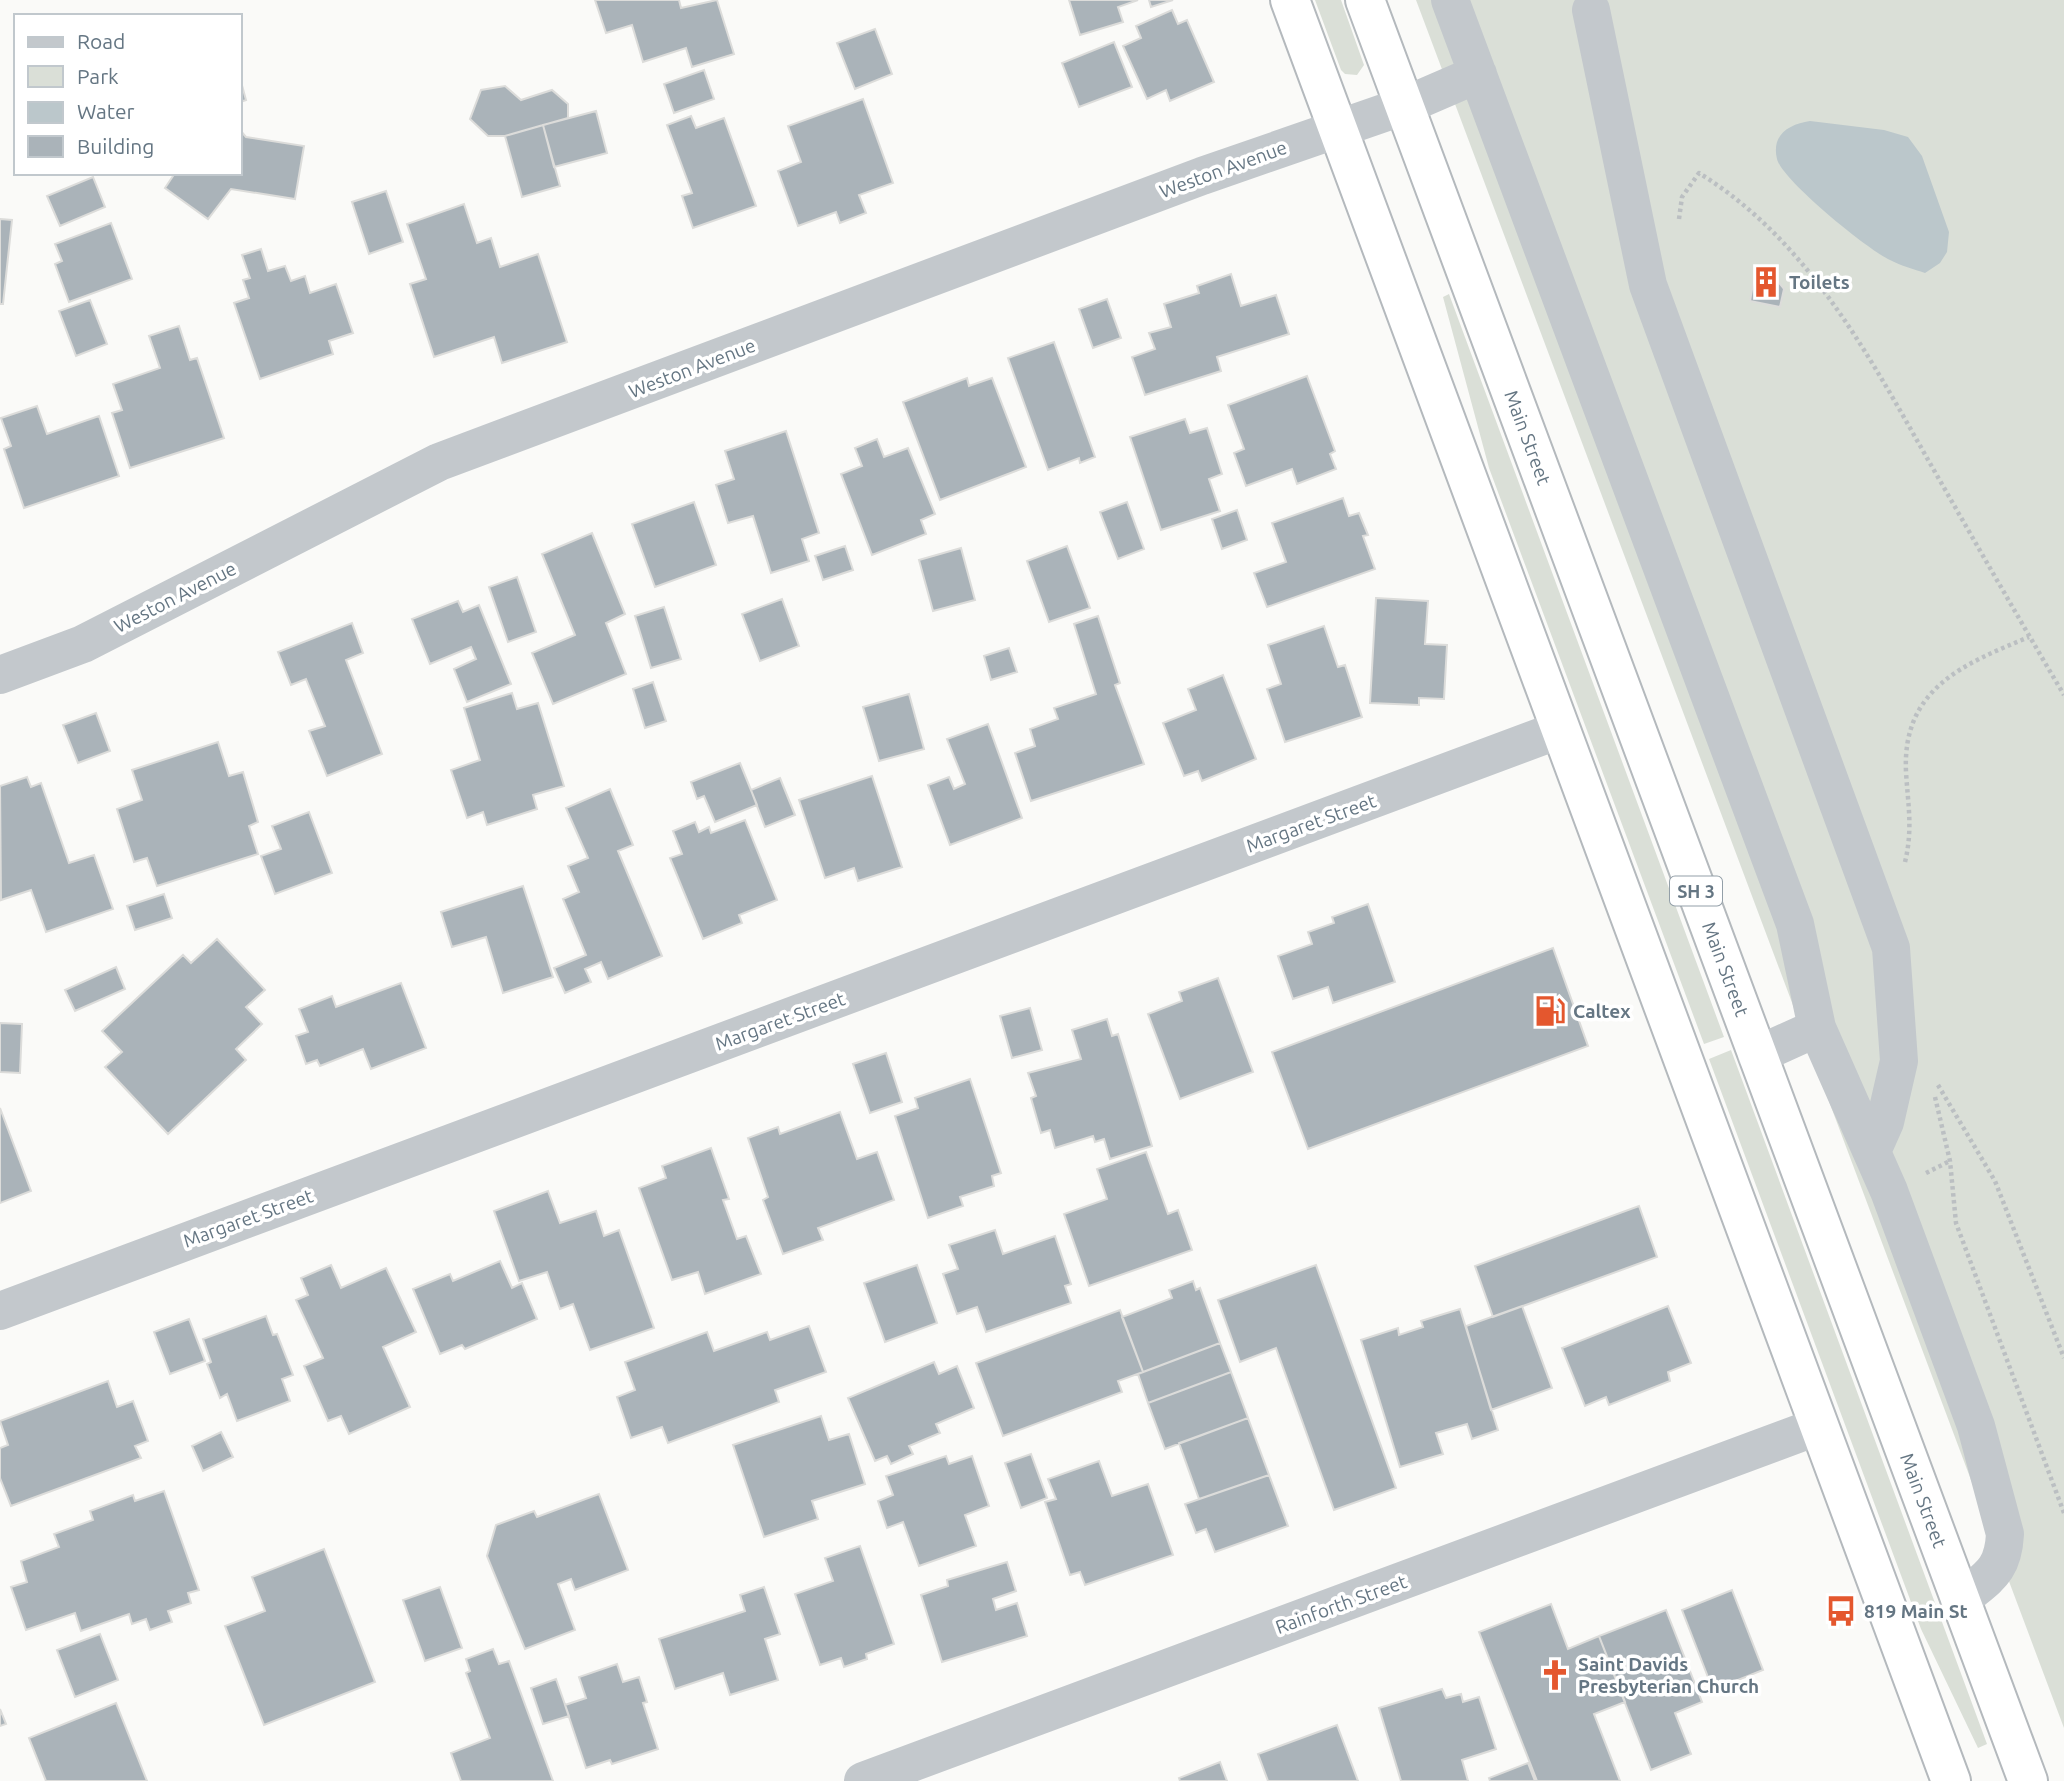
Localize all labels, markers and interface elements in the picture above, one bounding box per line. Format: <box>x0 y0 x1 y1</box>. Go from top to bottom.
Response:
legend <box>14 14 242 175</box>
text: Road <box>77 29 125 53</box>
text: Park <box>77 64 119 88</box>
text: Water <box>77 99 135 123</box>
text: Building <box>77 134 154 158</box>
street label: Weston Avenue <box>1156 136 1290 202</box>
building icon: Toilets <box>1749 265 1783 299</box>
place label: Toilets <box>1789 271 1850 293</box>
street label: Weston Avenue <box>626 334 758 402</box>
street label: Main Street <box>1500 387 1556 488</box>
street label: Weston Avenue <box>110 557 240 637</box>
street label: Margaret Street <box>1243 789 1379 857</box>
road number: SH 3 <box>1670 876 1722 906</box>
street label: Main Street <box>1698 919 1754 1020</box>
street label: Margaret Street <box>712 987 848 1055</box>
fuel station icon: Caltex <box>1533 994 1567 1028</box>
place label: Caltex <box>1573 1000 1631 1022</box>
street label: Margaret Street <box>180 1184 316 1252</box>
street label: Main Street <box>1896 1450 1951 1551</box>
street label: Rainforth Street <box>1272 1570 1410 1638</box>
bus stop icon: 819 Main St <box>1824 1594 1858 1628</box>
place label: 819 Main St <box>1864 1600 1968 1622</box>
place label: Saint Davids Presbyterian Church <box>1578 1653 1759 1697</box>
church icon: Saint Davids Presbyterian Church <box>1538 1658 1572 1692</box>

